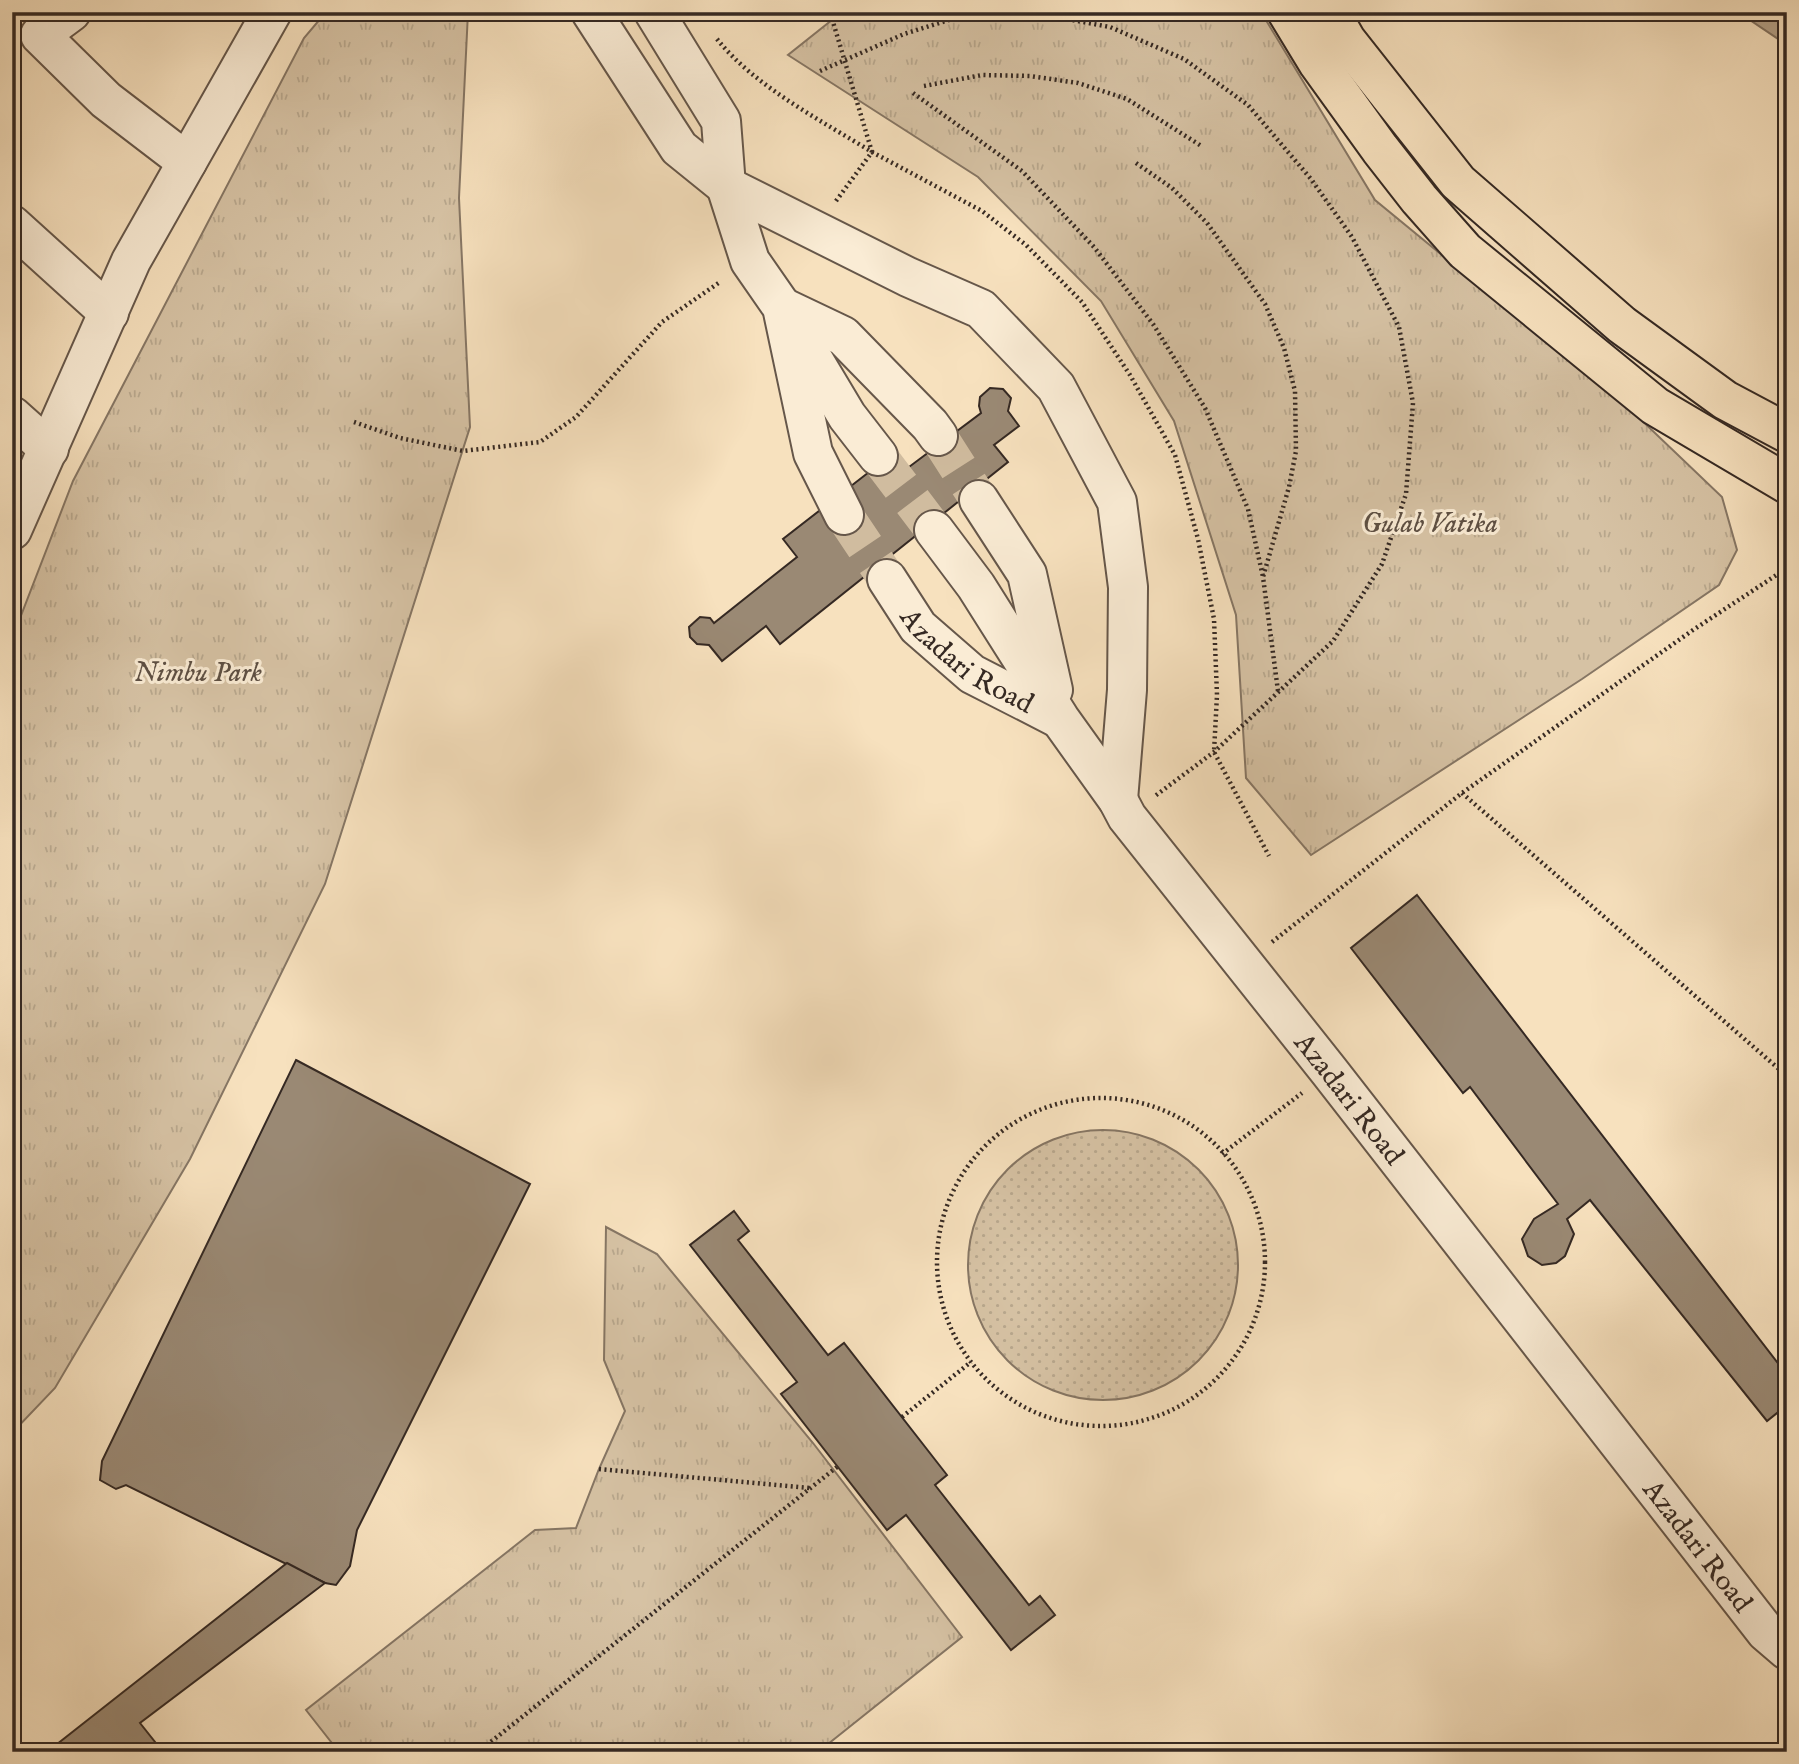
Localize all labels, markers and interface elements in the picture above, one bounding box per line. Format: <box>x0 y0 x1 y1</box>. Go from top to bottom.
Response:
park label: Gulab Vatika <box>1362 507 1498 542</box>
street label: Azadari Road <box>890 602 1039 723</box>
park label: Nimbu Park <box>134 656 262 691</box>
street label: Azadari Road <box>1285 1026 1411 1173</box>
street label: Azadari Road <box>1633 1473 1759 1620</box>

